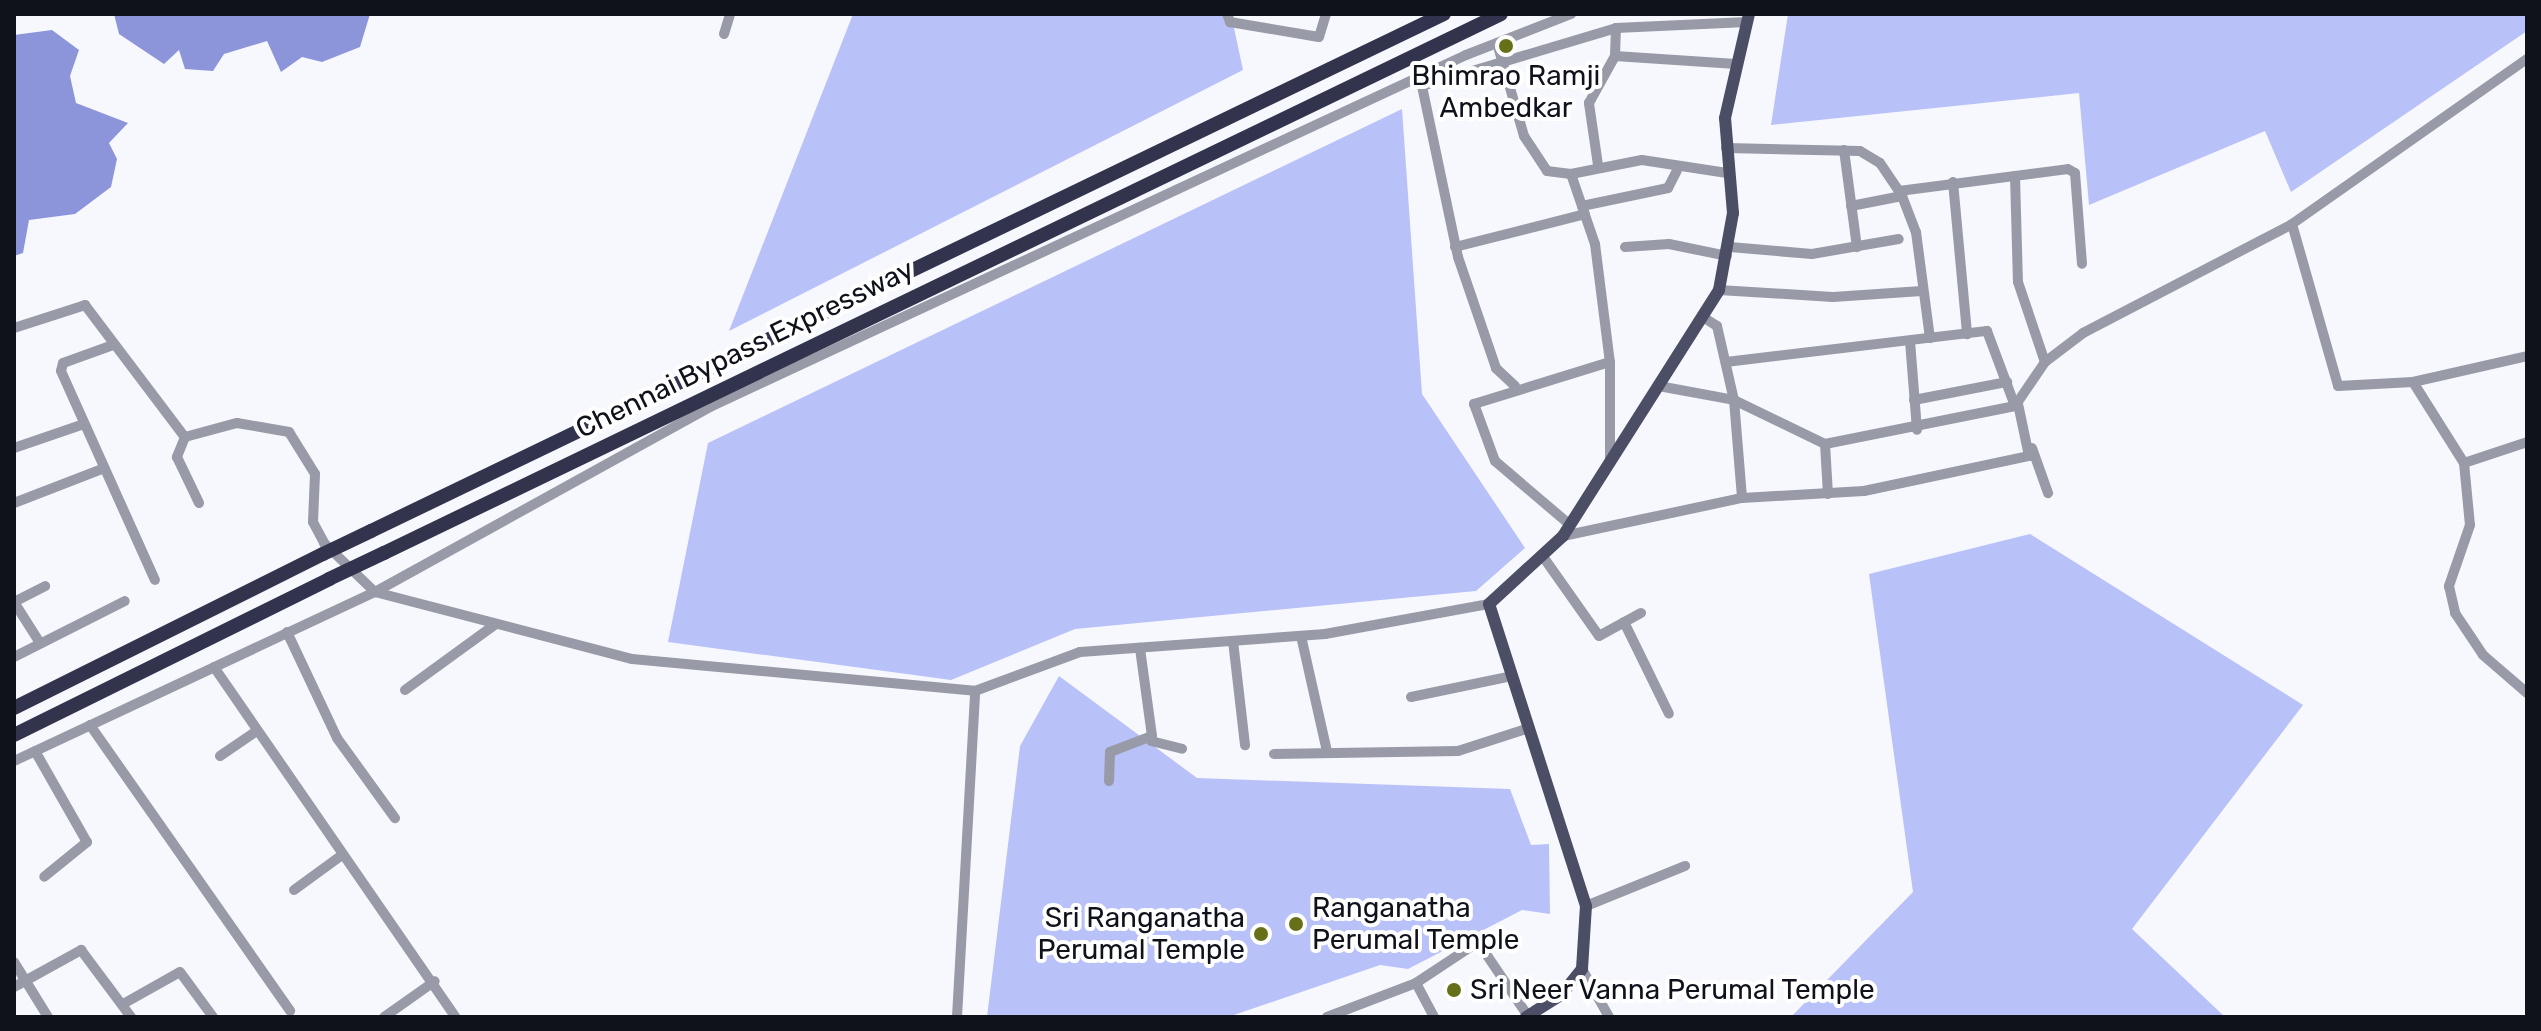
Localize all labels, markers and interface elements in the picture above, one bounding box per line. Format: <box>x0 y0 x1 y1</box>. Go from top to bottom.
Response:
marker: Bhimrao Ramji Ambedkar <box>1497 37 1515 55</box>
place label: Bhimrao Ramji Ambedkar <box>1412 59 1600 125</box>
street label: Chennai Bypass Expressway <box>571 252 919 446</box>
place label: Ranganatha Perumal Temple <box>1312 891 1520 957</box>
place label: Sri Ranganatha Perumal Temple <box>1037 901 1245 967</box>
marker: Ranganatha Perumal Temple <box>1287 915 1305 933</box>
marker: Sri Ranganatha Perumal Temple <box>1252 925 1270 943</box>
place label: Sri Neer Vanna Perumal Temple <box>1470 973 1877 1007</box>
marker: Sri Neer Vanna Perumal Temple <box>1445 981 1463 999</box>

